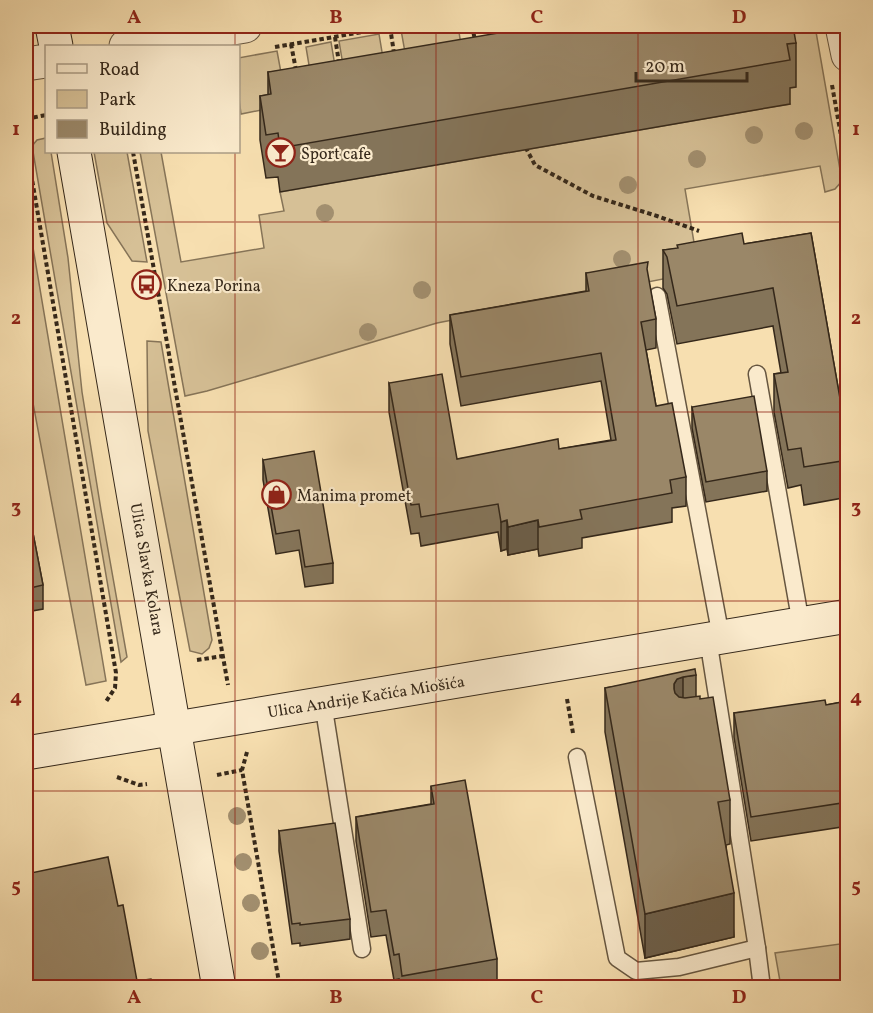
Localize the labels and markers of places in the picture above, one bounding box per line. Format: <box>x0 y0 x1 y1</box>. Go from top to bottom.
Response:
bar icon: Sport cafe <box>264 137 296 169</box>
place label: Sport cafe <box>301 144 371 166</box>
bus stop icon: Kneza Porina <box>130 269 162 301</box>
place label: Kneza Porina <box>167 276 261 298</box>
shop icon: Manima promet <box>260 479 292 511</box>
place label: Manima promet <box>297 486 412 508</box>

